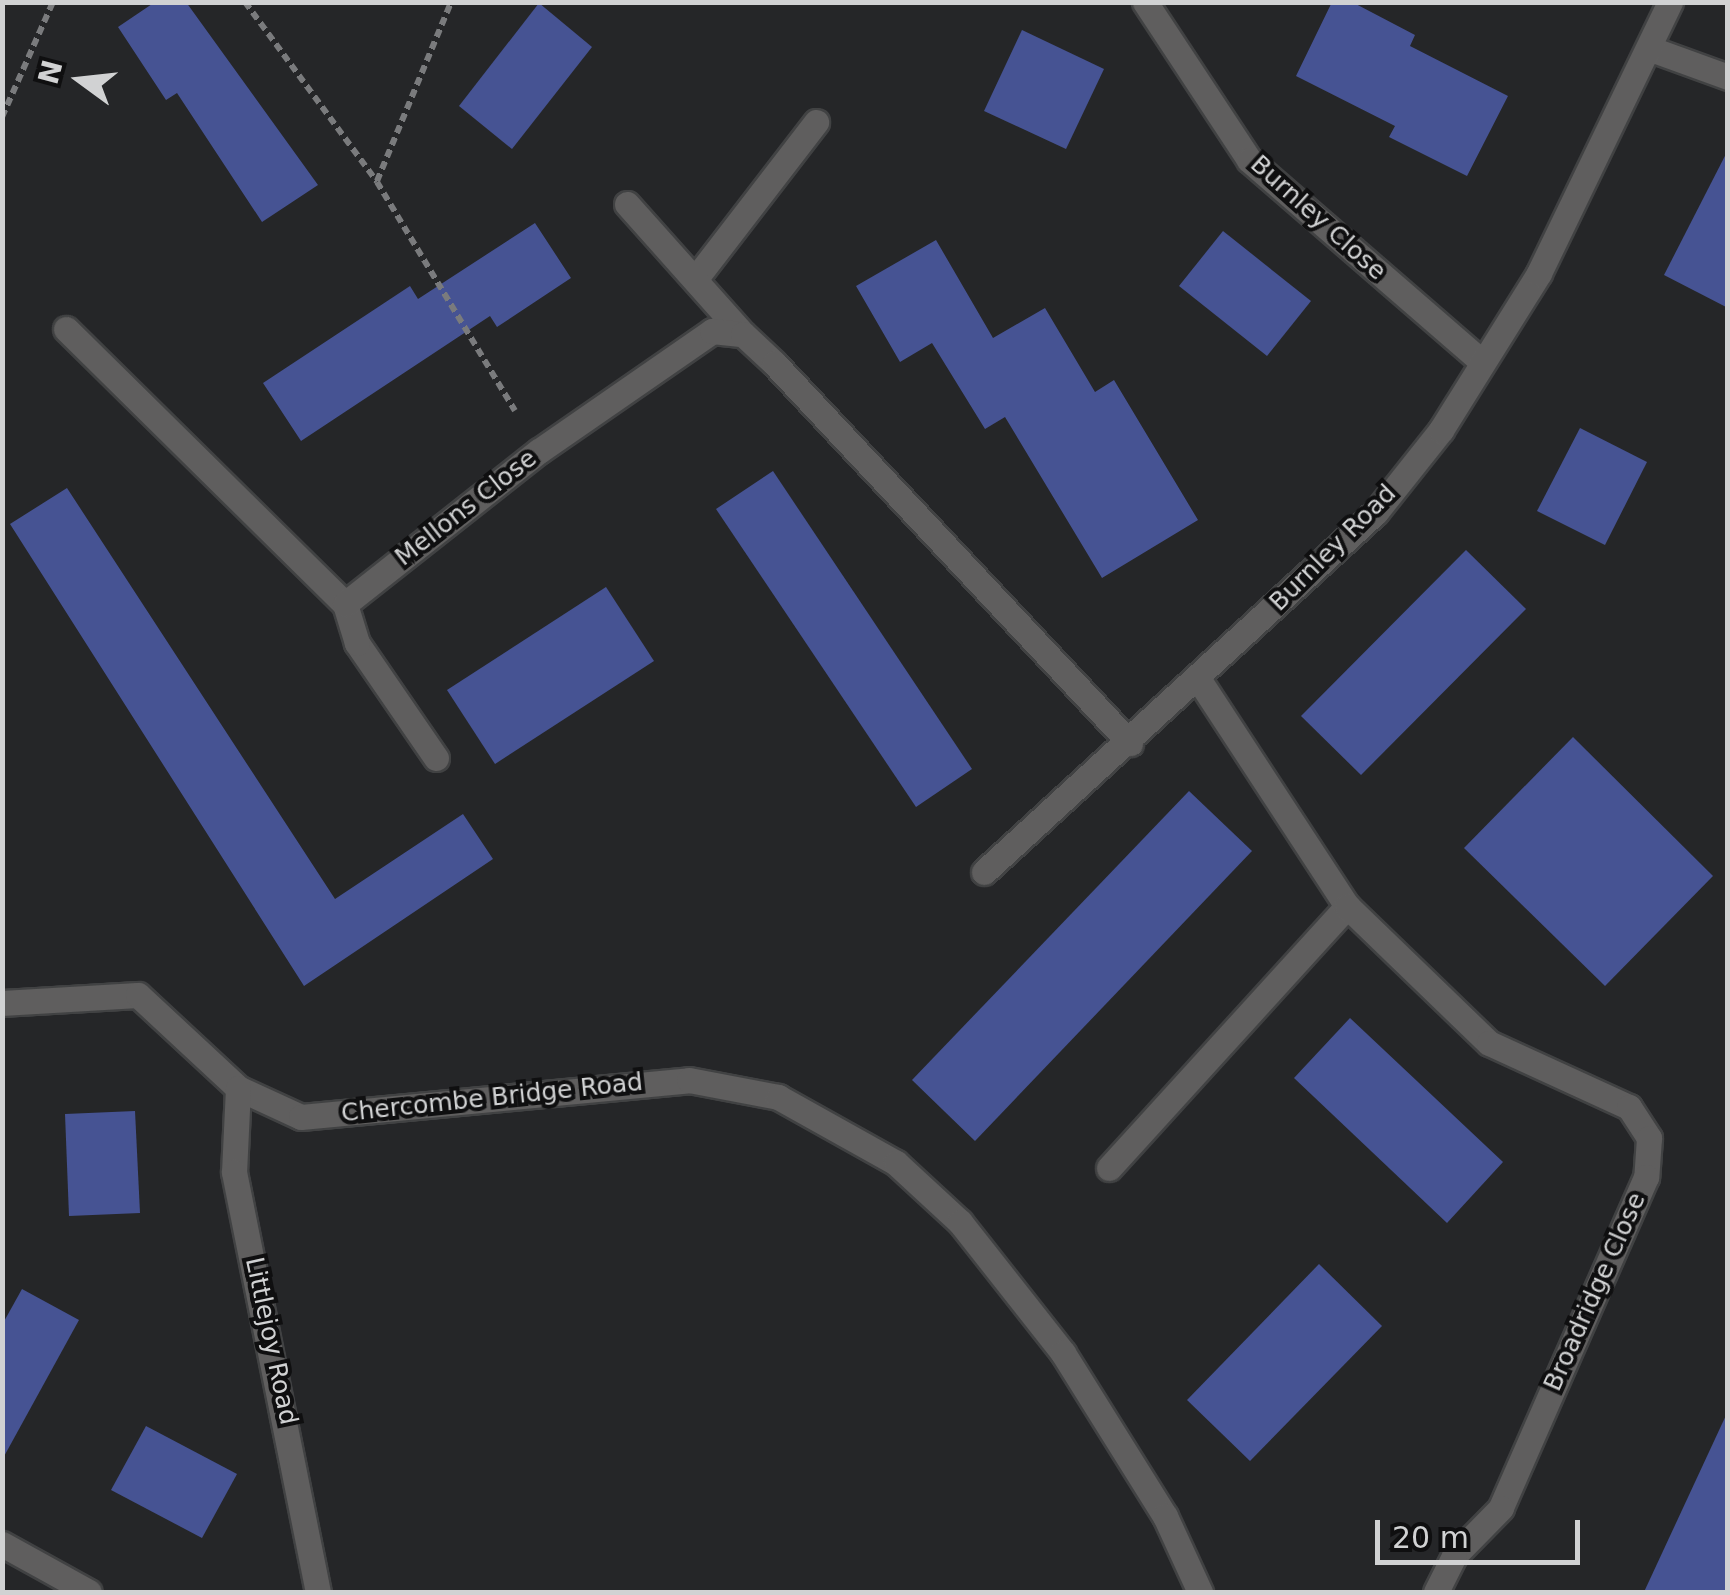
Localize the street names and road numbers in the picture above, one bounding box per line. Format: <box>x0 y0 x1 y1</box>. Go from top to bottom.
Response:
street label: Burnley Close <box>1244 149 1392 287</box>
street label: Mellons Close <box>389 444 543 572</box>
street label: Burnley Road <box>1264 479 1402 617</box>
street label: Chercombe Bridge Road <box>340 1067 644 1129</box>
street label: Broadridge Close <box>1538 1188 1652 1396</box>
street label: Littlejoy Road <box>239 1254 303 1428</box>

